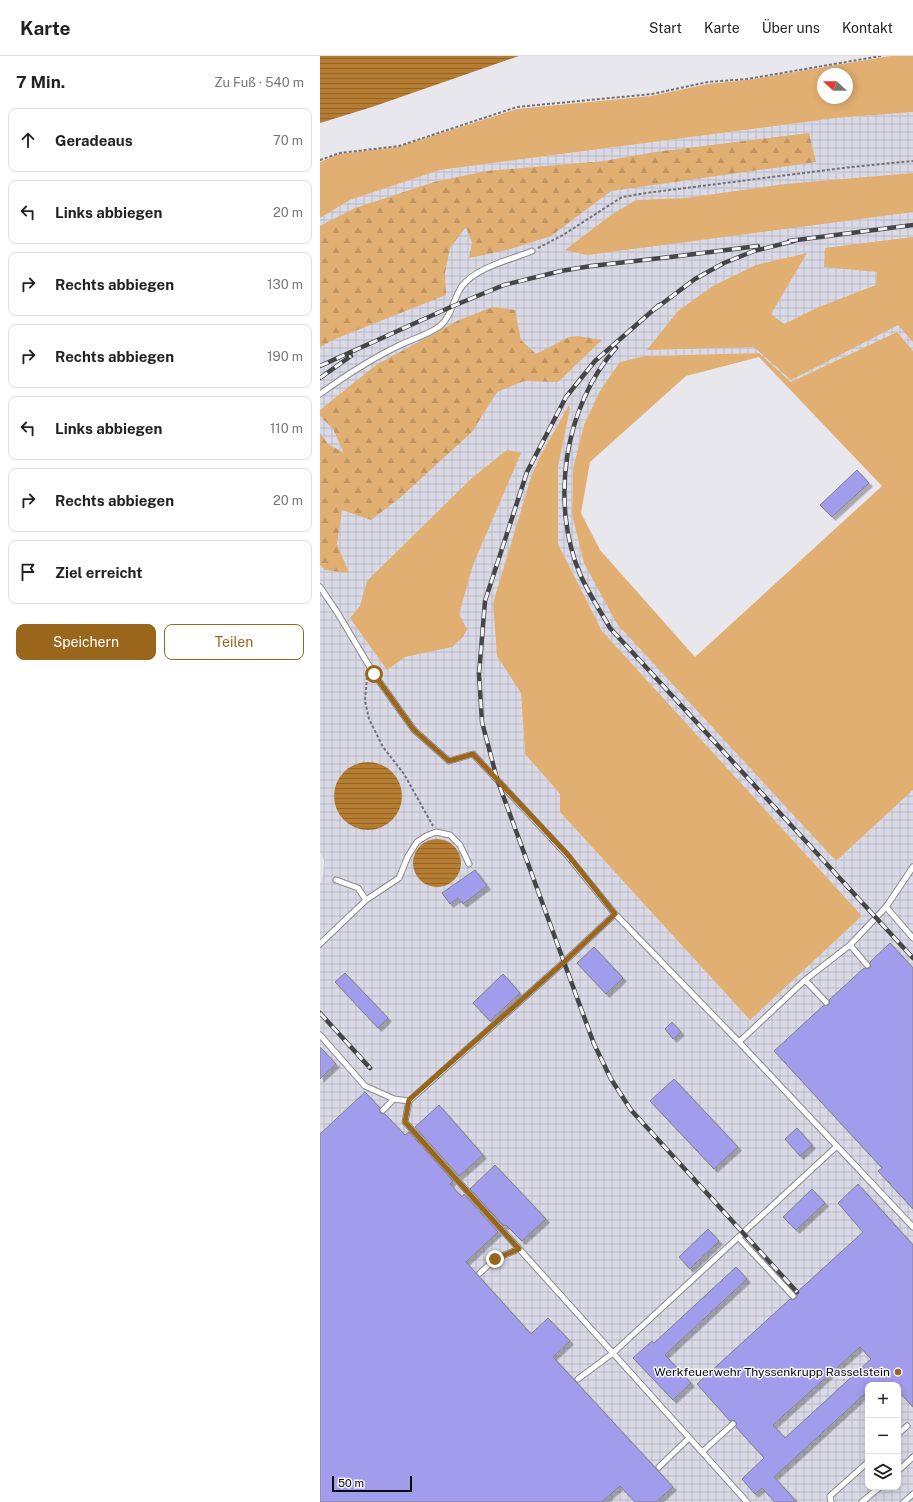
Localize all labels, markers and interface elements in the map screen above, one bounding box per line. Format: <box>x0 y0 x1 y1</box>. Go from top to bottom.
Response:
text: Karte <box>20 17 70 39</box>
text: Start <box>649 20 682 36</box>
text: Karte <box>704 20 740 36</box>
text: Über uns <box>762 20 820 36</box>
text: Kontakt <box>842 20 893 36</box>
north arrow <box>817 68 853 104</box>
text: 7 Min. <box>16 72 65 92</box>
text: Zu Fuß · 540 m <box>214 75 304 90</box>
icon: ahead <box>17 129 39 151</box>
text: Geradeaus <box>55 132 133 149</box>
text: 70 m <box>273 133 303 148</box>
icon: left <box>17 201 39 223</box>
text: Links abbiegen <box>55 204 162 221</box>
text: 20 m <box>273 205 303 220</box>
icon: right <box>17 273 39 295</box>
text: Rechts abbiegen <box>55 276 174 293</box>
text: 130 m <box>267 277 303 292</box>
icon: right <box>17 345 39 367</box>
text: Rechts abbiegen <box>55 348 174 365</box>
text: 190 m <box>267 349 303 364</box>
icon: left <box>17 417 39 439</box>
text: Links abbiegen <box>55 420 162 437</box>
text: 110 m <box>270 421 303 436</box>
icon: right <box>17 489 39 511</box>
text: Rechts abbiegen <box>55 492 174 509</box>
text: 20 m <box>273 493 303 508</box>
icon: arrive <box>17 561 39 583</box>
text: Ziel erreicht <box>55 564 142 581</box>
button: Speichern <box>16 624 156 660</box>
button: Teilen <box>164 624 304 660</box>
route start <box>365 665 383 683</box>
route end <box>486 1250 504 1268</box>
place label: Werkfeuerwehr Thyssenkrupp Rasselstein <box>654 1365 890 1379</box>
marker: Werkfeuerwehr Thyssenkrupp Rasselstein <box>893 1367 903 1377</box>
map controls <box>865 1382 901 1490</box>
button: + <box>865 1382 901 1418</box>
button: − <box>865 1418 901 1454</box>
button: layers <box>865 1454 901 1490</box>
scale bar <box>332 1474 412 1493</box>
text: 50 m <box>338 1477 364 1489</box>

